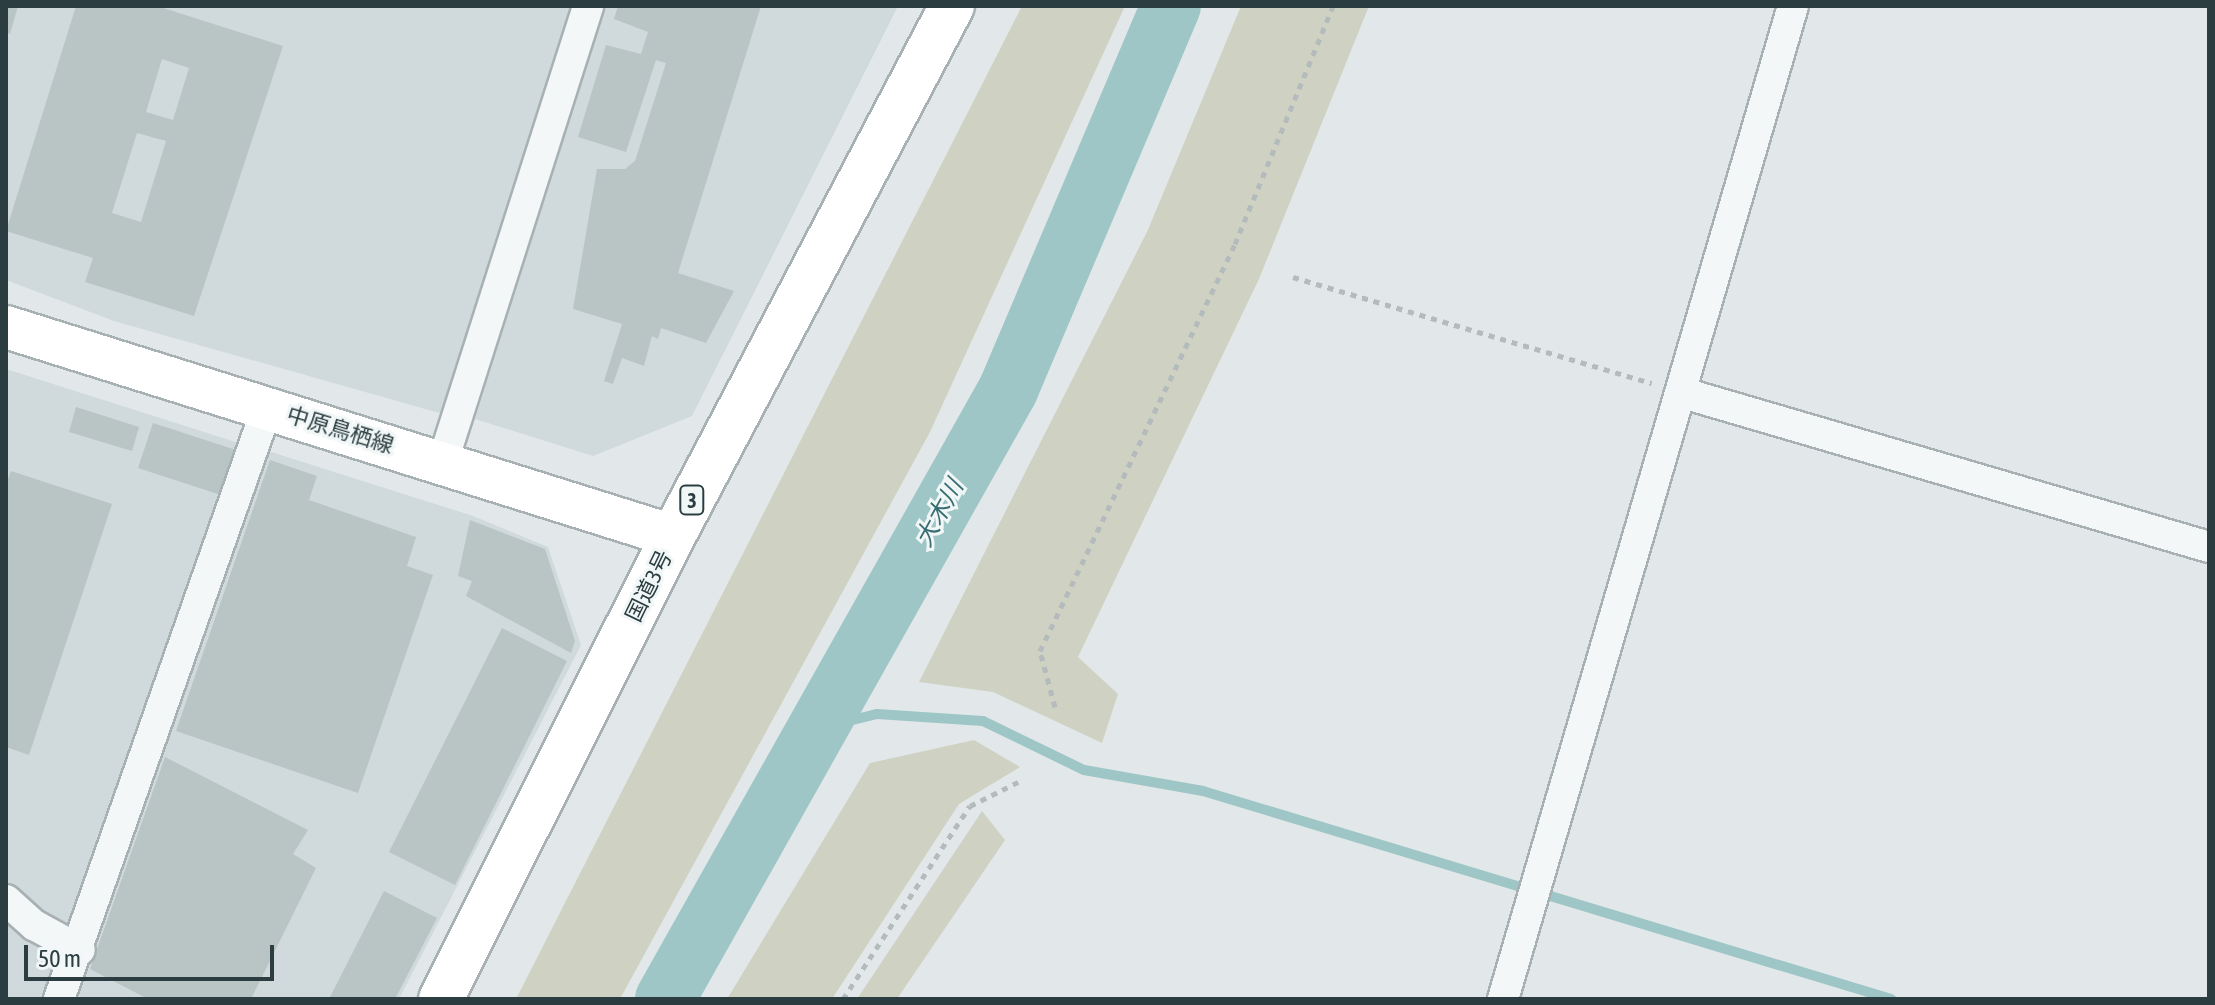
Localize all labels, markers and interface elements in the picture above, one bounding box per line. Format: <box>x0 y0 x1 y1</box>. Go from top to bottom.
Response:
street label: 中原鳥栖線 <box>284 401 396 459</box>
water label: 大木川 <box>909 475 969 551</box>
road number: 3 <box>678 484 706 516</box>
street label: 国道3号 <box>620 546 678 626</box>
scale bar <box>28 929 278 979</box>
text: 50 m <box>38 945 81 972</box>

